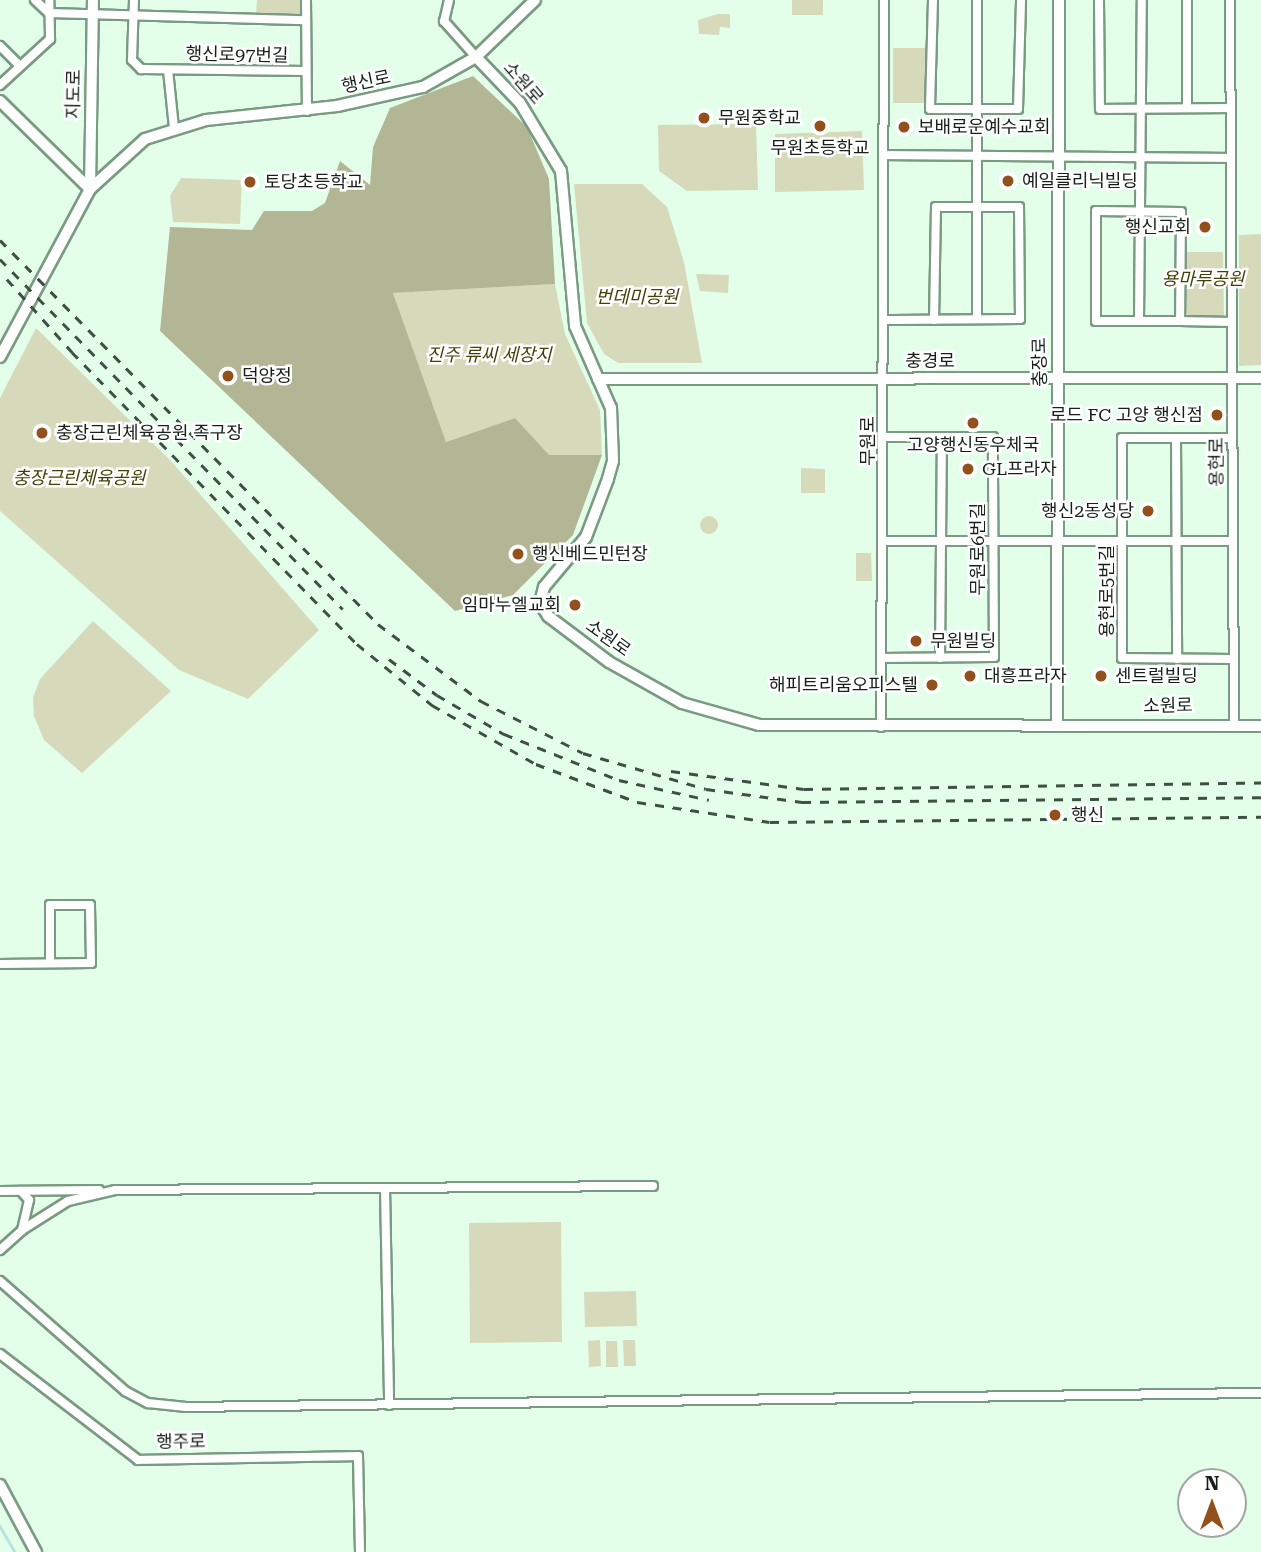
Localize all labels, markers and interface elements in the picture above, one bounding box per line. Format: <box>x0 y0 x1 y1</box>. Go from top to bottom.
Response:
street label: 행신로97번길 <box>185 43 289 67</box>
street label: 소원로 <box>499 57 547 109</box>
street label: 행신로 <box>339 66 393 98</box>
street label: 지도로 <box>63 69 85 119</box>
place label: 무원중학교 <box>718 107 801 129</box>
marker: 무원중학교 <box>696 110 712 126</box>
place label: 보배로운예수교회 <box>918 116 1050 138</box>
marker: 무원초등학교 <box>812 118 828 134</box>
marker: 보배로운예수교회 <box>896 119 912 135</box>
place label: 무원초등학교 <box>770 137 870 159</box>
place label: 예일클리닉빌딩 <box>1022 170 1138 192</box>
place label: 토당초등학교 <box>264 171 363 193</box>
marker: 예일클리닉빌딩 <box>1000 173 1016 189</box>
marker: 토당초등학교 <box>242 174 258 190</box>
place label: 행신교회 <box>1125 216 1191 238</box>
marker: 행신교회 <box>1197 219 1213 235</box>
park label: 용마루공원 <box>1162 268 1244 290</box>
park label: 번데미공원 <box>596 286 678 308</box>
street label: 충장로 <box>1029 337 1051 387</box>
park label: 진주 류씨 세장지 <box>426 344 552 366</box>
street label: 충경로 <box>905 350 955 372</box>
place label: 덕양정 <box>242 365 292 387</box>
marker: 덕양정 <box>220 368 236 384</box>
place label: 로드 FC 고양 행신점 <box>1050 404 1203 426</box>
marker: 로드 FC 고양 행신점 <box>1209 407 1225 423</box>
marker: 고양행신동우체국 <box>965 415 981 431</box>
street label: 무원로 <box>857 416 879 466</box>
place label: 충장근린체육공원 족구장 <box>56 422 243 444</box>
marker: 충장근린체육공원 족구장 <box>34 425 50 441</box>
place label: 고양행신동우체국 <box>907 434 1039 456</box>
street label: 용현로 <box>1206 437 1228 487</box>
place label: GL프라자 <box>982 458 1057 480</box>
marker: GL프라자 <box>960 461 976 477</box>
park label: 충장근린체육공원 <box>13 467 145 489</box>
place label: 행신2동성당 <box>1041 500 1134 522</box>
street label: 무원로6번길 <box>967 503 989 595</box>
marker: 행신2동성당 <box>1140 503 1156 519</box>
place label: 행신베드민턴장 <box>532 543 648 565</box>
street label: 용현로5번길 <box>1096 545 1118 637</box>
marker: 행신베드민턴장 <box>510 546 526 562</box>
place label: 임마누엘교회 <box>462 594 561 616</box>
marker: 임마누엘교회 <box>567 597 583 613</box>
street label: 소원로 <box>581 615 635 661</box>
place label: 무원빌딩 <box>930 630 996 652</box>
marker: 무원빌딩 <box>908 633 924 649</box>
place label: 대흥프라자 <box>984 665 1067 687</box>
place label: 센트럴빌딩 <box>1115 665 1198 687</box>
marker: 대흥프라자 <box>962 668 978 684</box>
marker: 센트럴빌딩 <box>1093 668 1109 684</box>
place label: 해피트리움오피스텔 <box>769 674 918 696</box>
marker: 해피트리움오피스텔 <box>924 677 940 693</box>
street label: 소원로 <box>1143 695 1193 717</box>
place label: 행신 <box>1071 804 1104 826</box>
marker: 행신 <box>1045 805 1065 825</box>
street label: 행주로 <box>156 1431 206 1453</box>
north arrow <box>1177 1468 1247 1538</box>
text: N <box>1205 1472 1219 1495</box>

